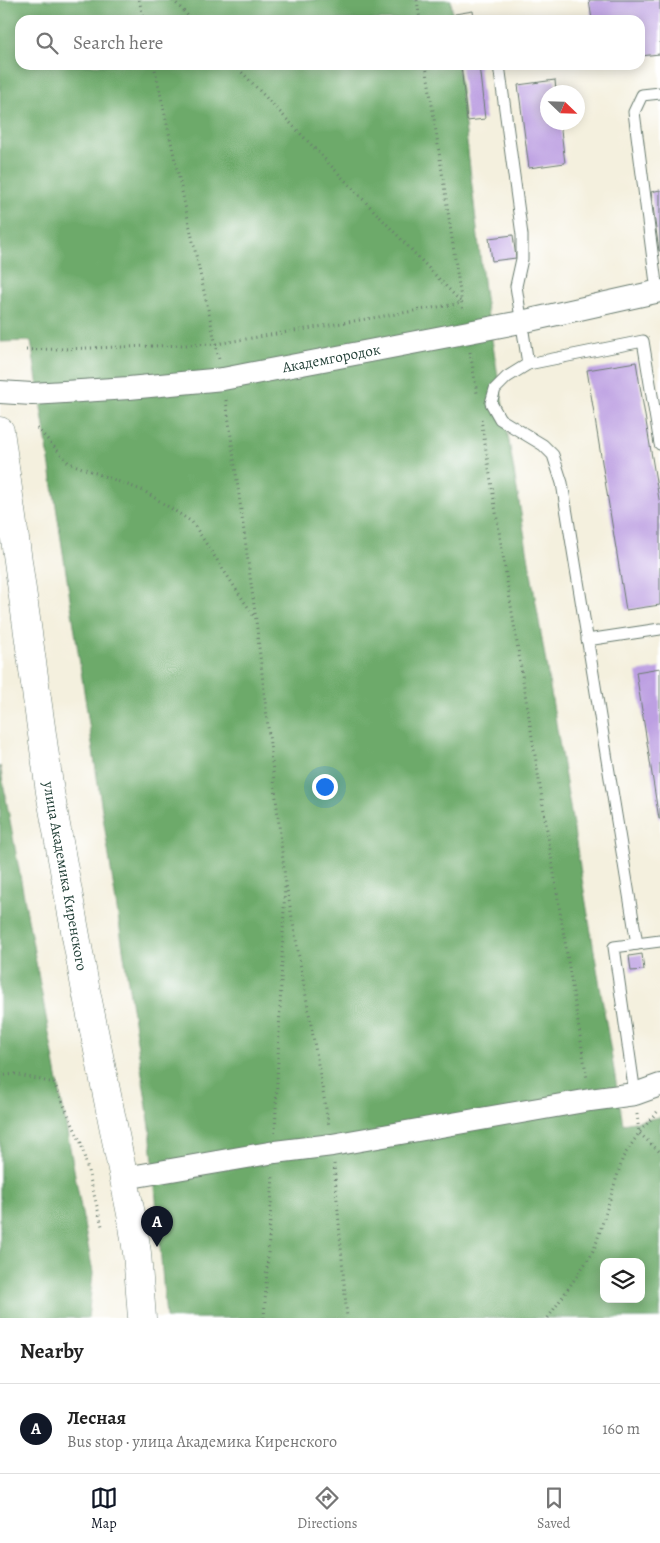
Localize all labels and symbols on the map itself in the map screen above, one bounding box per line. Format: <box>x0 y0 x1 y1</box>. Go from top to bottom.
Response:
north arrow <box>540 85 585 130</box>
street label: Академгородок <box>280 339 382 378</box>
your location <box>312 774 338 800</box>
street label: улица Академика Киренского <box>39 779 92 972</box>
pin: A <box>141 1206 173 1247</box>

